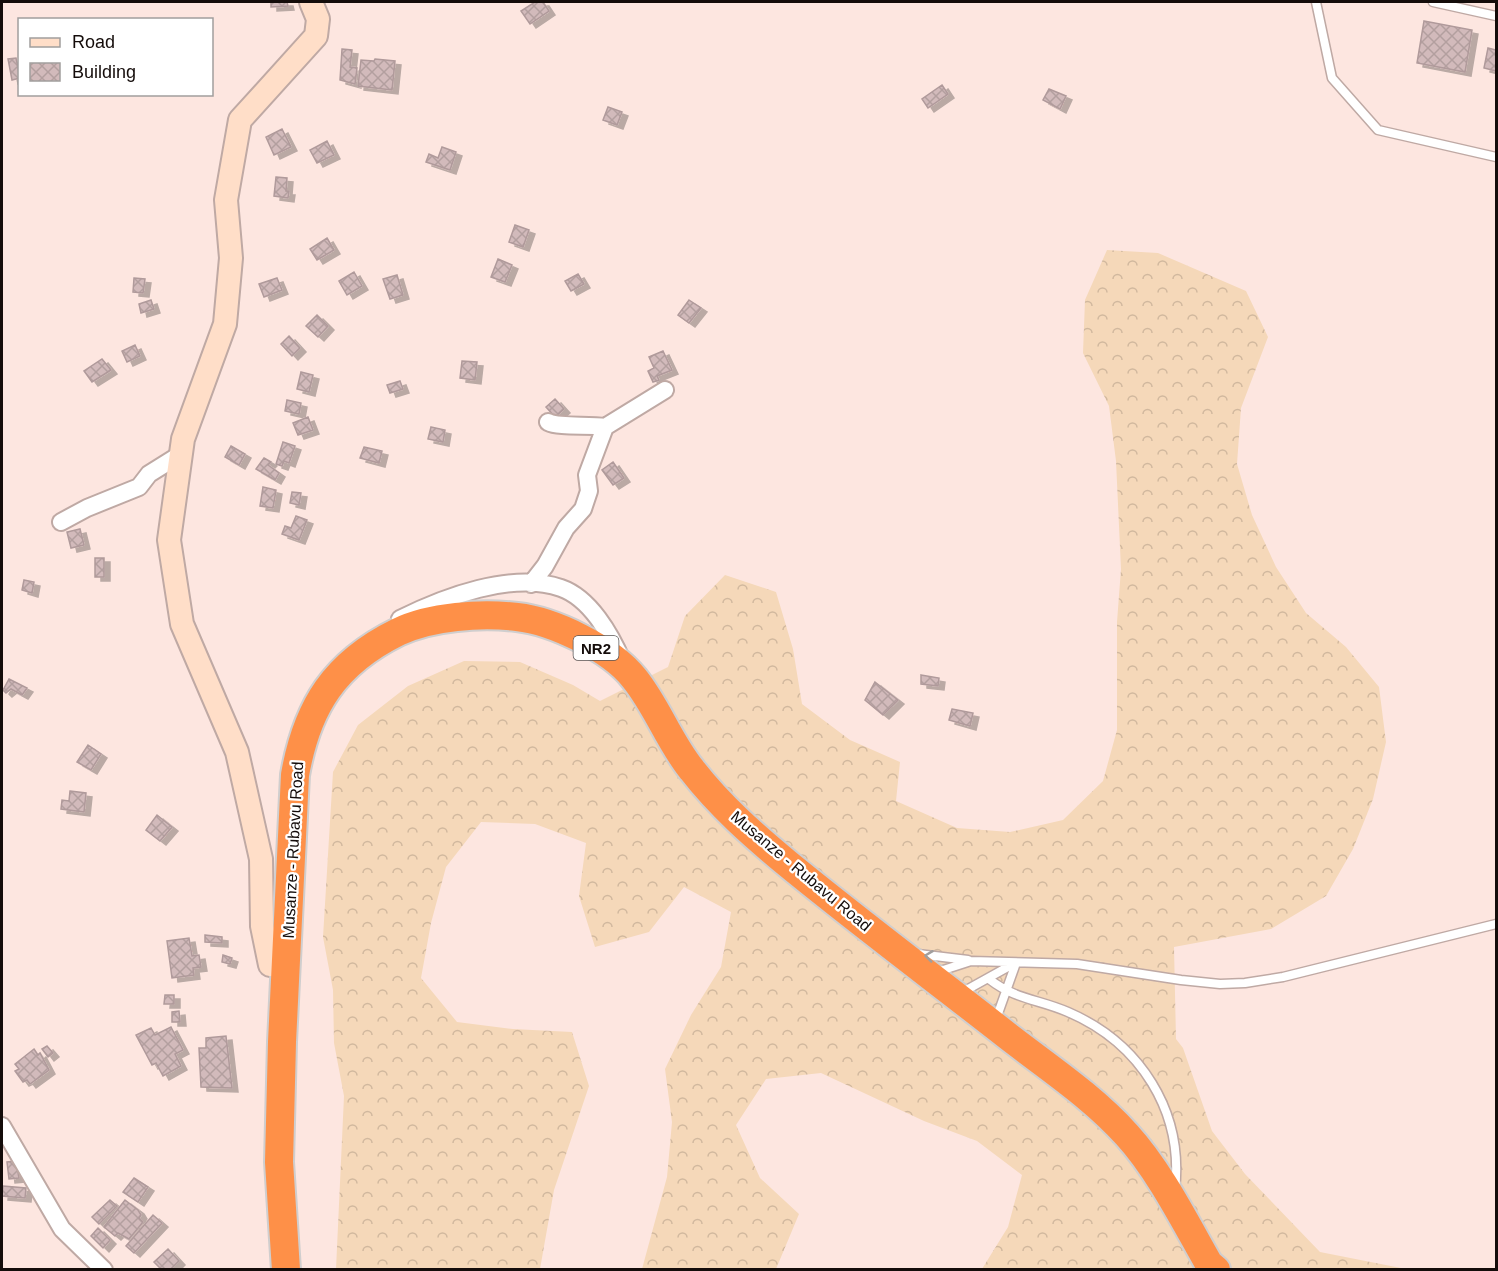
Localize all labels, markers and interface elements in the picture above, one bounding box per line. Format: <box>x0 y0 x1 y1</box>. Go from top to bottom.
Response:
legend <box>18 18 213 96</box>
text: Road <box>72 32 115 52</box>
text: Building <box>72 62 136 82</box>
road number: NR2 <box>574 636 618 660</box>
street label: Musanze - Rubavu Road <box>280 761 306 939</box>
street label: Musanze - Rubavu Road <box>728 808 874 934</box>
one-way arrow <box>925 950 934 963</box>

